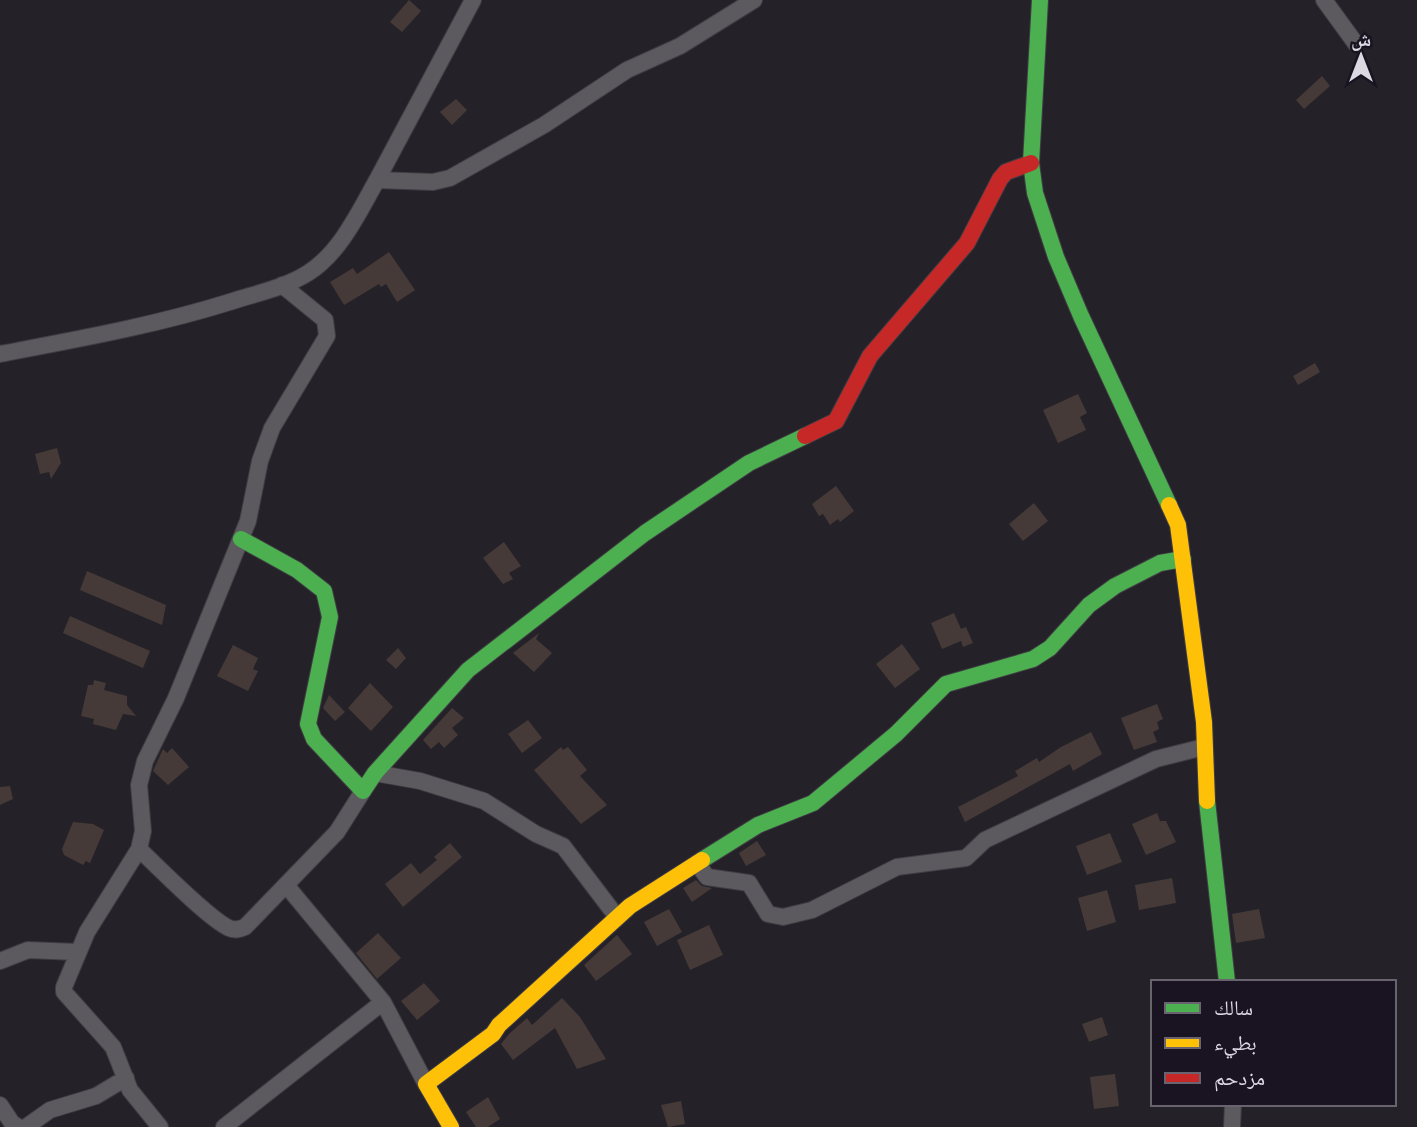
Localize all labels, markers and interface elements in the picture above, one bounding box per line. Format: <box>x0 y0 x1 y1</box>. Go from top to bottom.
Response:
north arrow <box>1326 21 1396 91</box>
text: ش <box>1351 29 1371 51</box>
legend <box>1151 980 1396 1106</box>
text: سالك <box>1214 996 1253 1020</box>
text: بطيء <box>1214 1031 1257 1059</box>
text: مزدحم <box>1214 1066 1265 1092</box>

